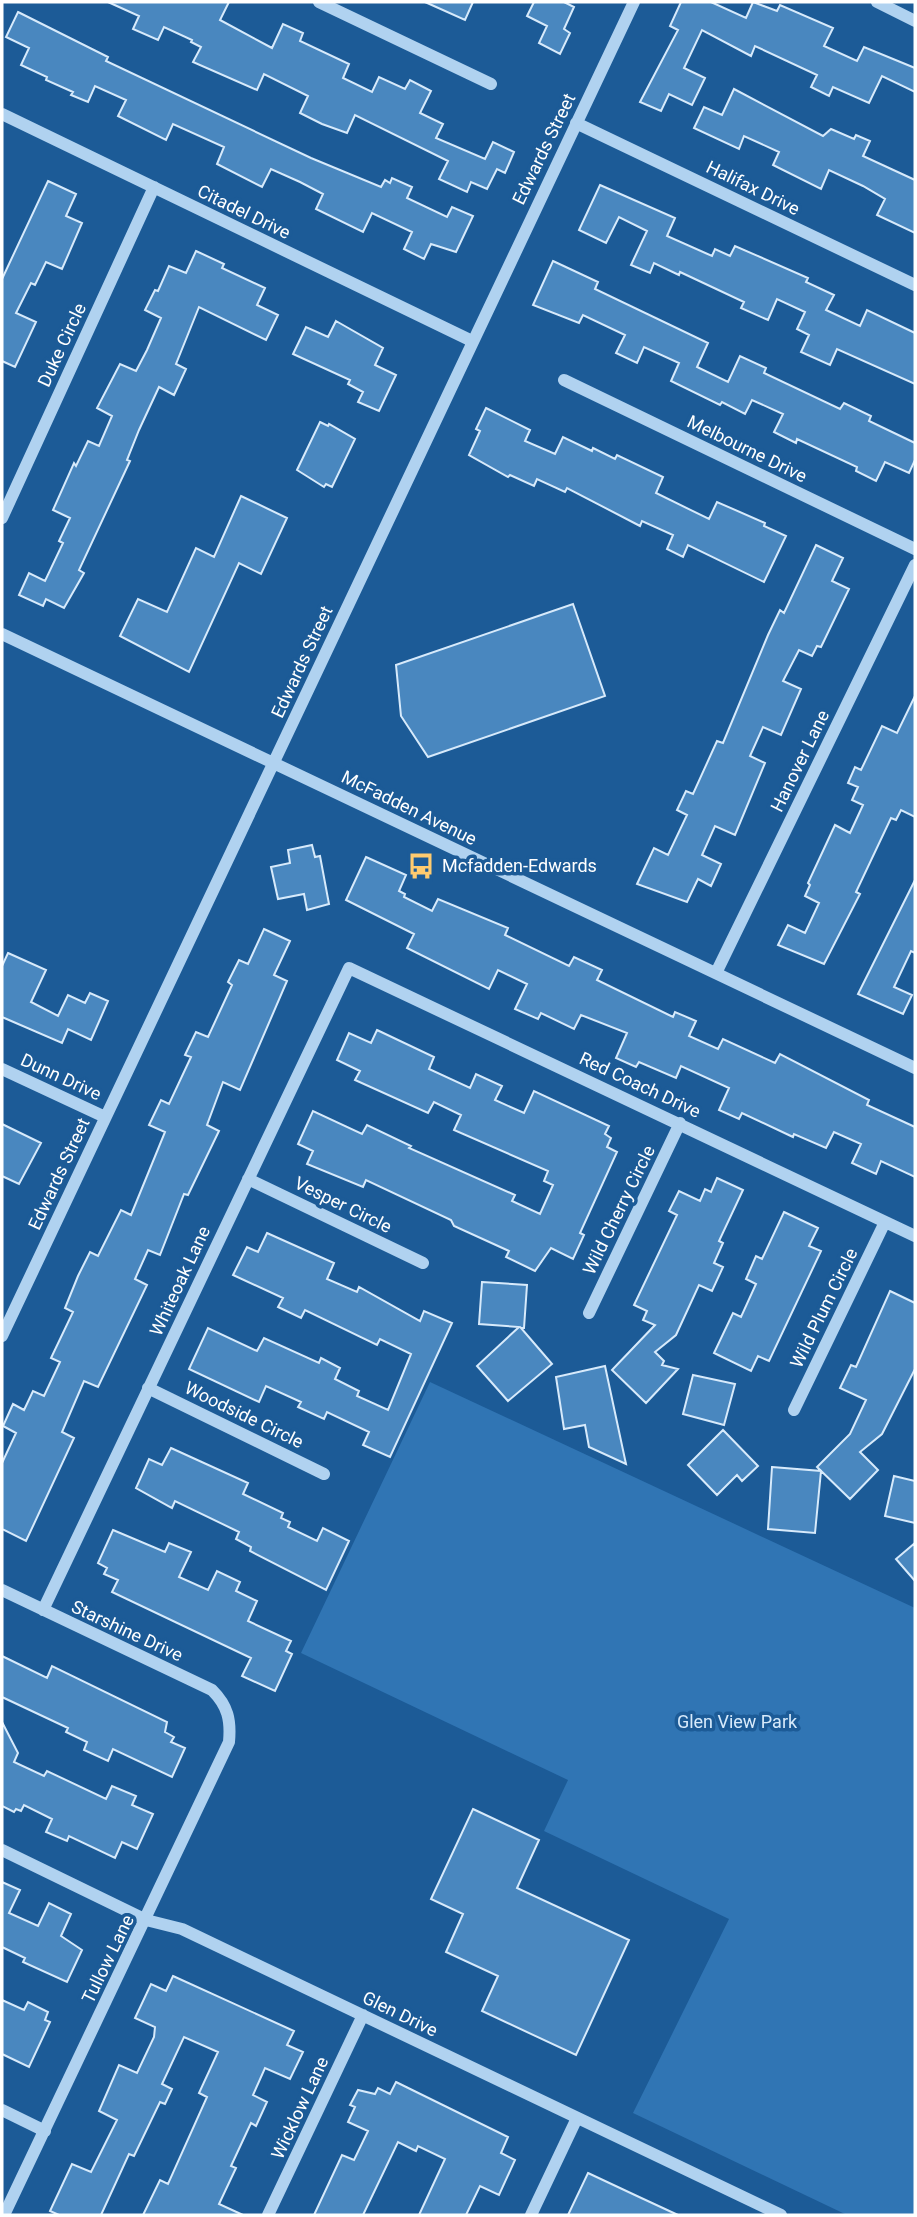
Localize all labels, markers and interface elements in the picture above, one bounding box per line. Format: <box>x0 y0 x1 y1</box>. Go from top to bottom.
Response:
street label: Edwards Street <box>508 90 580 208</box>
street label: Halifax Drive <box>703 156 803 219</box>
street label: Citadel Drive <box>194 180 294 243</box>
street label: Duke Circle <box>33 300 90 390</box>
street label: Melbourne Drive <box>684 411 810 487</box>
street label: Edwards Street <box>266 602 337 721</box>
street label: Hanover Lane <box>766 707 833 815</box>
street label: McFadden Avenue <box>338 766 480 849</box>
bus stop icon: Mcfadden-Edwards <box>406 851 436 881</box>
place label: Mcfadden-Edwards <box>442 855 597 876</box>
street label: Red Coach Drive <box>576 1047 704 1122</box>
street label: Dunn Drive <box>18 1049 105 1104</box>
street label: Edwards Street <box>23 1114 94 1233</box>
street label: Wild Cherry Circle <box>578 1142 659 1278</box>
street label: Vesper Circle <box>291 1172 395 1237</box>
street label: Whiteoak Lane <box>145 1223 214 1339</box>
street label: Wild Plum Circle <box>785 1244 862 1371</box>
street label: Woodside Circle <box>181 1377 307 1452</box>
street label: Starshine Drive <box>68 1596 186 1666</box>
park label: Glen View Park <box>677 1711 798 1732</box>
street label: Tullow Lane <box>77 1911 138 2006</box>
street label: Glen Drive <box>359 1986 441 2041</box>
street label: Wicklow Lane <box>267 2053 332 2162</box>

